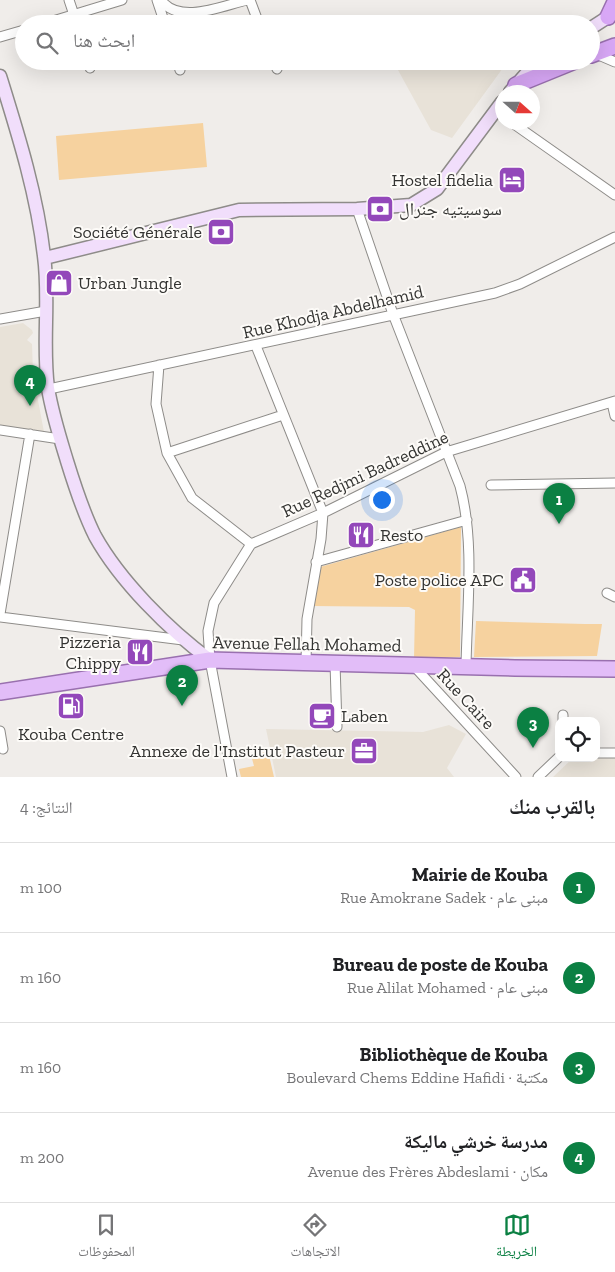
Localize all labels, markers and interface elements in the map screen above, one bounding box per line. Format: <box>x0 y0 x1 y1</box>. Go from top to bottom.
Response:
search box <box>15 15 600 70</box>
icon: search <box>33 29 61 57</box>
text: ابحث هنا <box>73 29 135 52</box>
north arrow <box>495 85 540 130</box>
hotel icon: Hostel fidelia <box>497 165 527 195</box>
place label: Hostel fidelia <box>392 169 493 191</box>
bank icon: سوسيتيه جنرال <box>365 194 395 224</box>
place label: سوسيتيه جنرال <box>399 198 502 220</box>
bank icon: Société Générale <box>206 217 236 247</box>
place label: Société Générale <box>73 221 202 243</box>
shop icon: Urban Jungle <box>44 268 74 298</box>
place label: Urban Jungle <box>78 272 182 294</box>
street label: Rue Khodja Abdelhamid <box>240 280 426 344</box>
pin: 4 <box>14 365 46 406</box>
street label: Rue Redjmi Badreddine <box>278 426 452 522</box>
pin: 1 <box>543 483 575 524</box>
your location <box>369 487 395 513</box>
restaurant icon: Resto <box>346 520 376 550</box>
place label: Resto <box>380 524 423 546</box>
public building icon: Poste police APC <box>508 565 538 595</box>
place label: Poste police APC <box>375 569 504 591</box>
place label: Pizzeria Chippy <box>59 631 122 674</box>
street label: Avenue Fellah Mohamed <box>212 631 402 657</box>
restaurant icon: Pizzeria Chippy <box>125 637 155 667</box>
street label: Rue Caire <box>432 664 500 734</box>
pin: 2 <box>166 665 198 706</box>
fuel station icon: Kouba Centre <box>56 691 86 721</box>
cafe icon: Laben <box>307 701 337 731</box>
place label: Laben <box>341 705 389 727</box>
pin: 3 <box>517 707 549 748</box>
map controls <box>555 717 600 762</box>
button: locate <box>555 717 600 762</box>
place label: Kouba Centre <box>18 723 124 745</box>
office icon: Annexe de l'Institut Pasteur <box>349 736 379 766</box>
place label: Annexe de l'Institut Pasteur <box>130 740 345 762</box>
text: بالقرب منك <box>509 794 595 819</box>
text: النتائج: 4 <box>20 798 73 817</box>
text: Mairie de Kouba <box>412 863 548 886</box>
text: 100 m <box>20 878 62 897</box>
text: 1 <box>576 878 582 897</box>
text: مبنى عام · Rue Amokrane Sadek <box>340 888 548 907</box>
text: Bureau de poste de Kouba <box>333 953 548 976</box>
text: 160 m <box>20 968 61 987</box>
text: 2 <box>575 968 583 987</box>
text: مبنى عام · Rue Alilat Mohamed <box>347 978 548 997</box>
text: Bibliothèque de Kouba <box>360 1043 548 1066</box>
text: 160 m <box>20 1058 61 1077</box>
text: 3 <box>575 1058 583 1077</box>
text: مكتبة · Boulevard Chems Eddine Hafidi <box>287 1068 548 1087</box>
text: مدرسة خرشي ماليكة <box>404 1130 548 1153</box>
text: 200 m <box>20 1148 64 1167</box>
text: 4 <box>574 1148 584 1167</box>
text: مكان · Avenue des Frères Abdeslami <box>308 1162 548 1181</box>
tab: المحفوظات <box>78 1211 135 1265</box>
tab: الاتجاهات <box>291 1211 340 1265</box>
tab: الخريطة <box>496 1211 537 1265</box>

